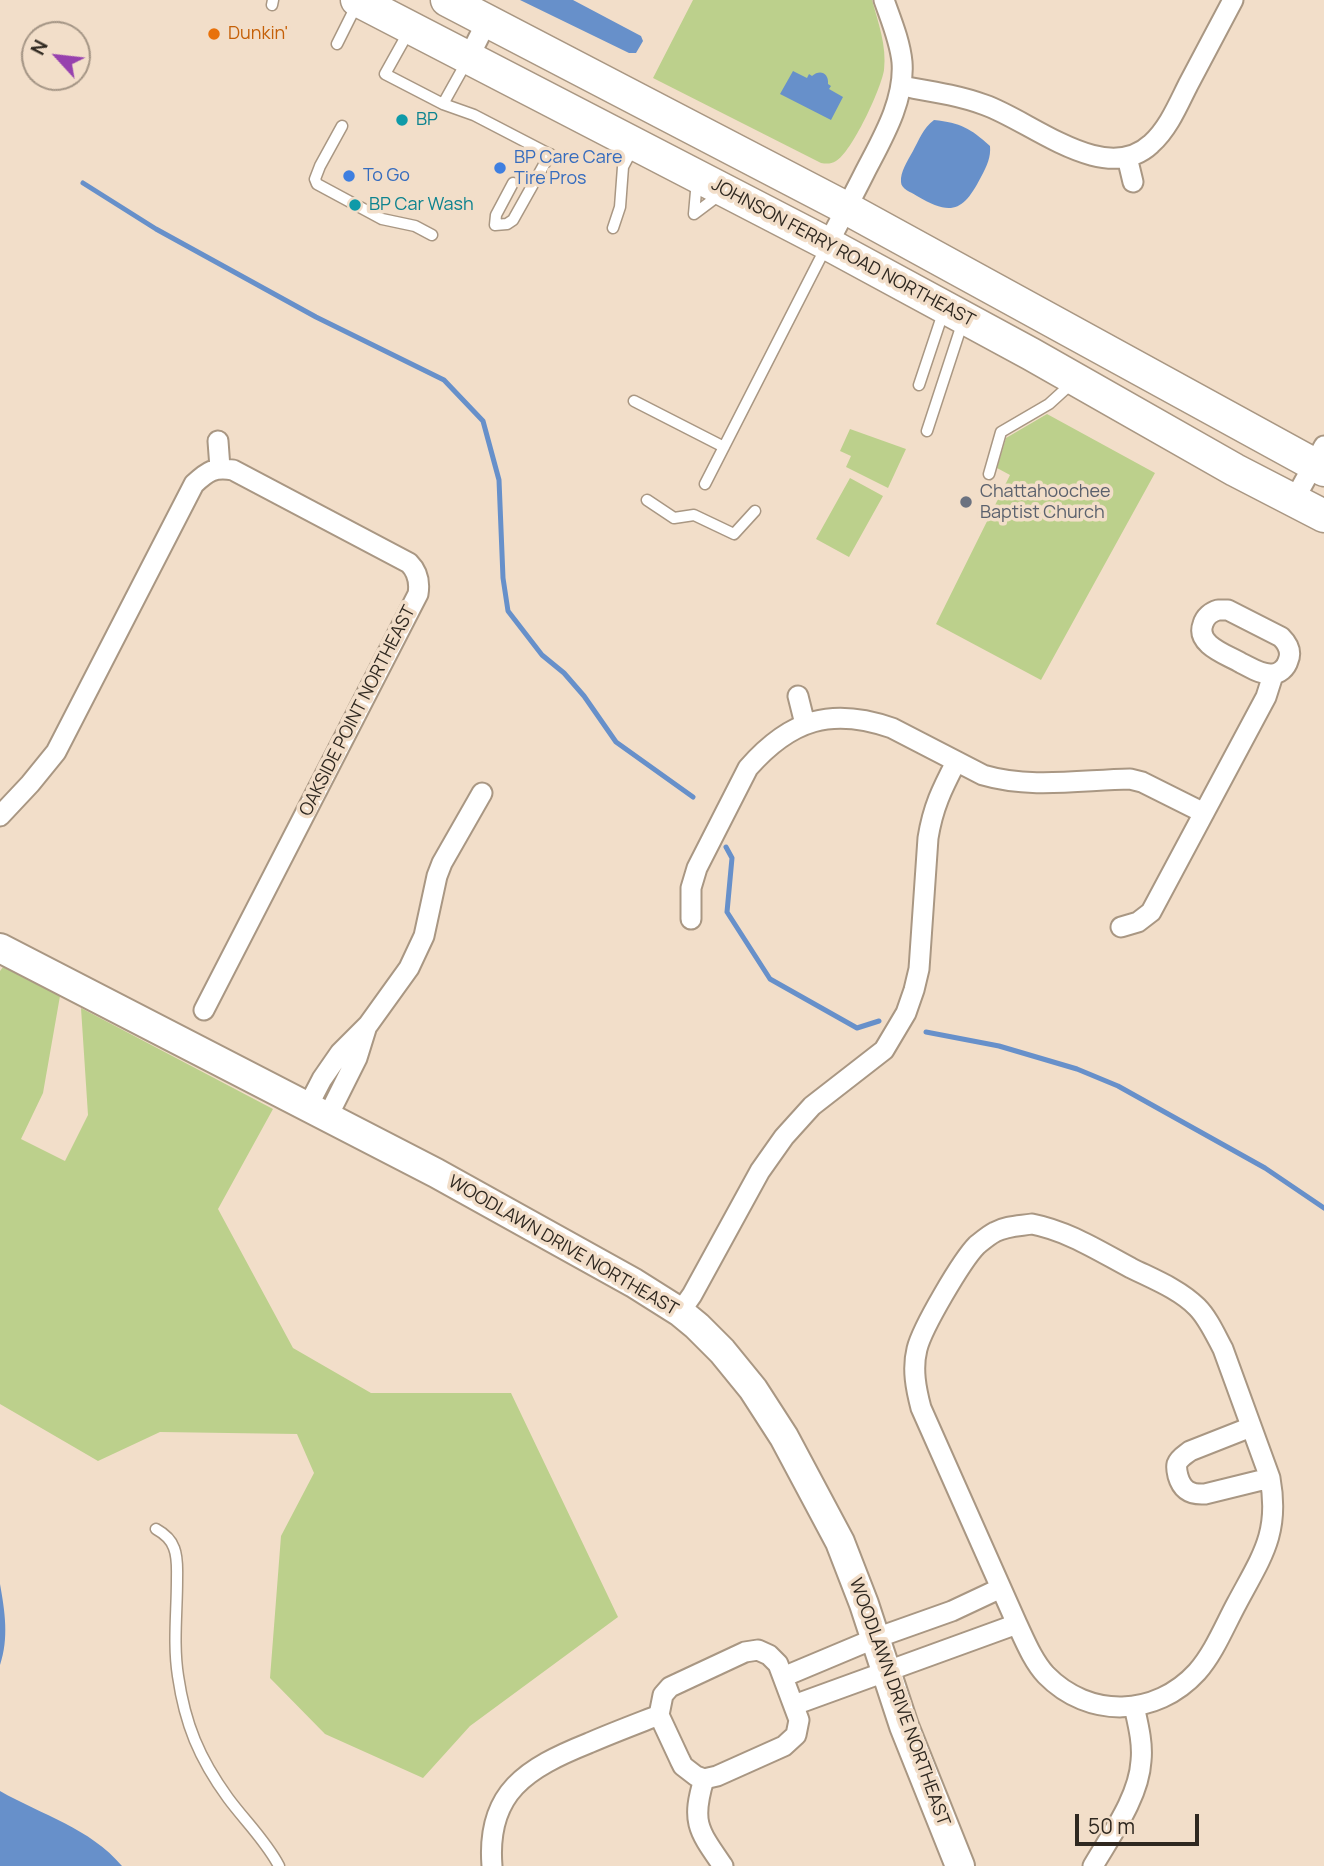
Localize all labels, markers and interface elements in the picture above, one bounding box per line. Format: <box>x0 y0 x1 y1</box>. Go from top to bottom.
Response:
north arrow <box>21 21 91 91</box>
place label: Dunkin' <box>228 23 288 45</box>
marker: Dunkin' <box>206 26 222 42</box>
text: N <box>24 35 54 59</box>
place label: BP <box>416 109 438 131</box>
marker: BP <box>394 112 410 128</box>
place label: BP Care Care Tire Pros <box>514 147 623 190</box>
marker: BP Care Care Tire Pros <box>492 160 508 176</box>
place label: To Go <box>363 165 410 187</box>
marker: To Go <box>341 168 357 184</box>
street label: JOHNSON FERRY ROAD NORTHEAST <box>707 174 979 332</box>
place label: BP Car Wash <box>369 194 474 216</box>
marker: BP Car Wash <box>347 197 363 213</box>
place label: Chattahoochee Baptist Church <box>980 481 1111 524</box>
marker: Chattahoochee Baptist Church <box>958 494 974 510</box>
street label: OAKSIDE POINT NORTHEAST <box>295 602 421 820</box>
street label: WOODLAWN DRIVE NORTHEAST <box>444 1171 682 1321</box>
street label: WOODLAWN DRIVE NORTHEAST <box>844 1575 954 1829</box>
scale bar <box>1079 1800 1203 1844</box>
text: 50 m <box>1088 1812 1135 1840</box>

